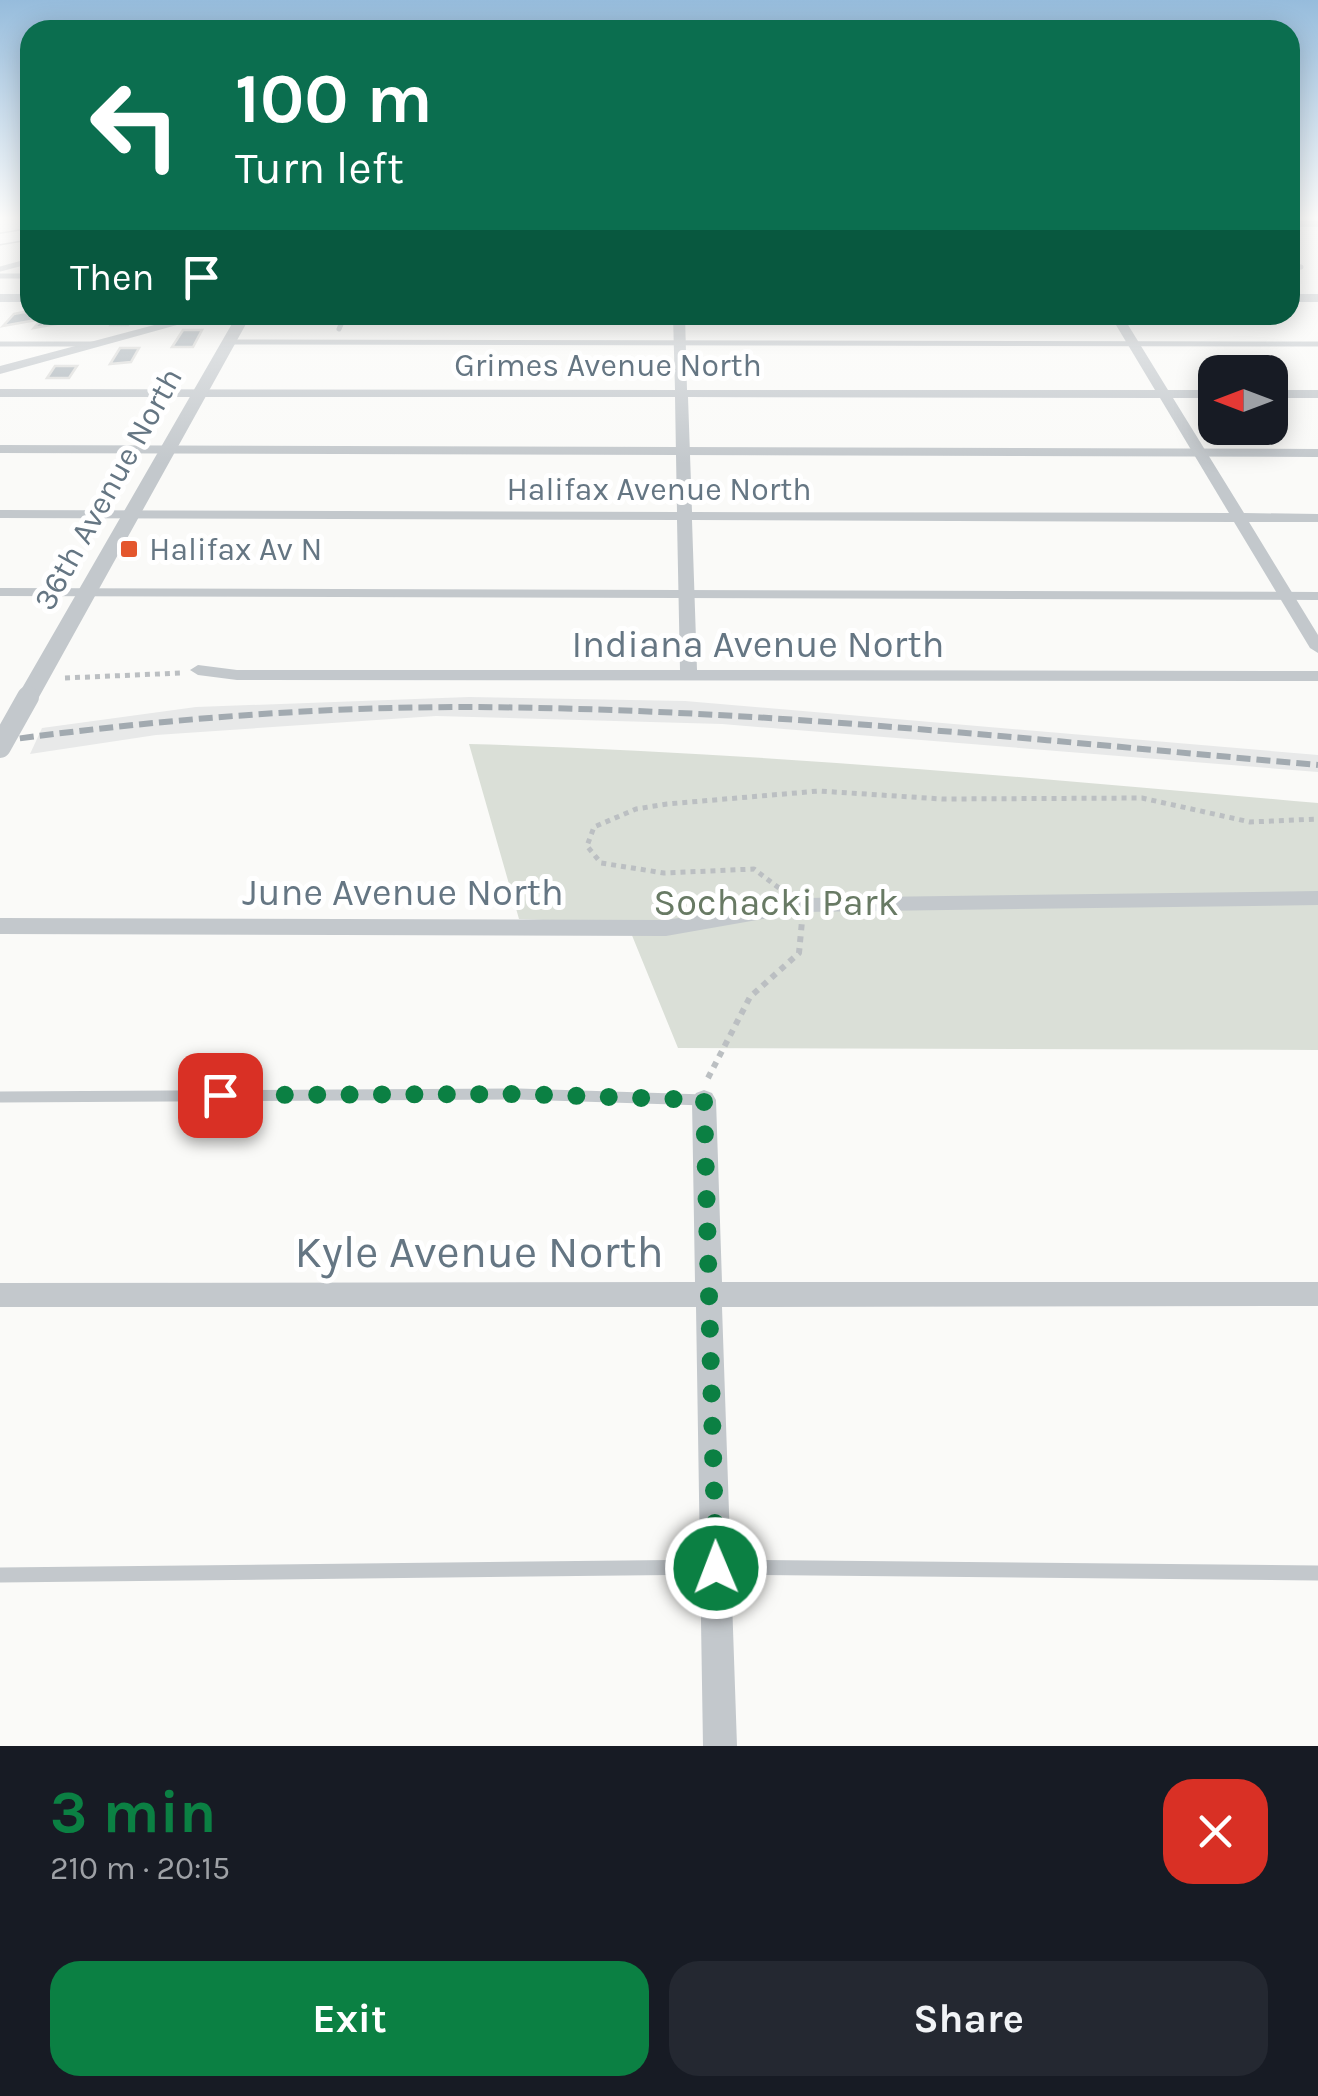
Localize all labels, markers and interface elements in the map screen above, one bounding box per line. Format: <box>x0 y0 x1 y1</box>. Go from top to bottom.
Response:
text: 100 m <box>235 58 433 140</box>
icon: left <box>70 60 200 190</box>
text: Turn left <box>235 142 404 194</box>
icon: arrive <box>174 250 229 305</box>
text: Then <box>70 255 154 300</box>
street label: Grimes Avenue North <box>454 347 762 384</box>
north arrow <box>1198 355 1288 445</box>
map controls <box>1198 355 1288 445</box>
street label: 36th Avenue North <box>26 361 190 617</box>
street label: Halifax Avenue North <box>506 471 812 508</box>
place label: Halifax Av N <box>149 531 322 568</box>
marker: Halifax Av N <box>118 538 140 560</box>
street label: Indiana Avenue North <box>571 622 945 667</box>
street label: June Avenue North <box>242 870 564 915</box>
park label: Sochacki Park <box>653 880 899 925</box>
pin <box>178 1053 263 1138</box>
icon: arrive <box>193 1068 248 1123</box>
street label: Kyle Avenue North <box>294 1226 664 1279</box>
position arrow <box>664 1516 768 1620</box>
text: 3 min <box>50 1777 217 1847</box>
button: close <box>1163 1779 1268 1884</box>
text: 210 m · 20:15 <box>50 1850 230 1887</box>
button: Exit <box>50 1961 649 2076</box>
button: Share <box>669 1961 1268 2076</box>

